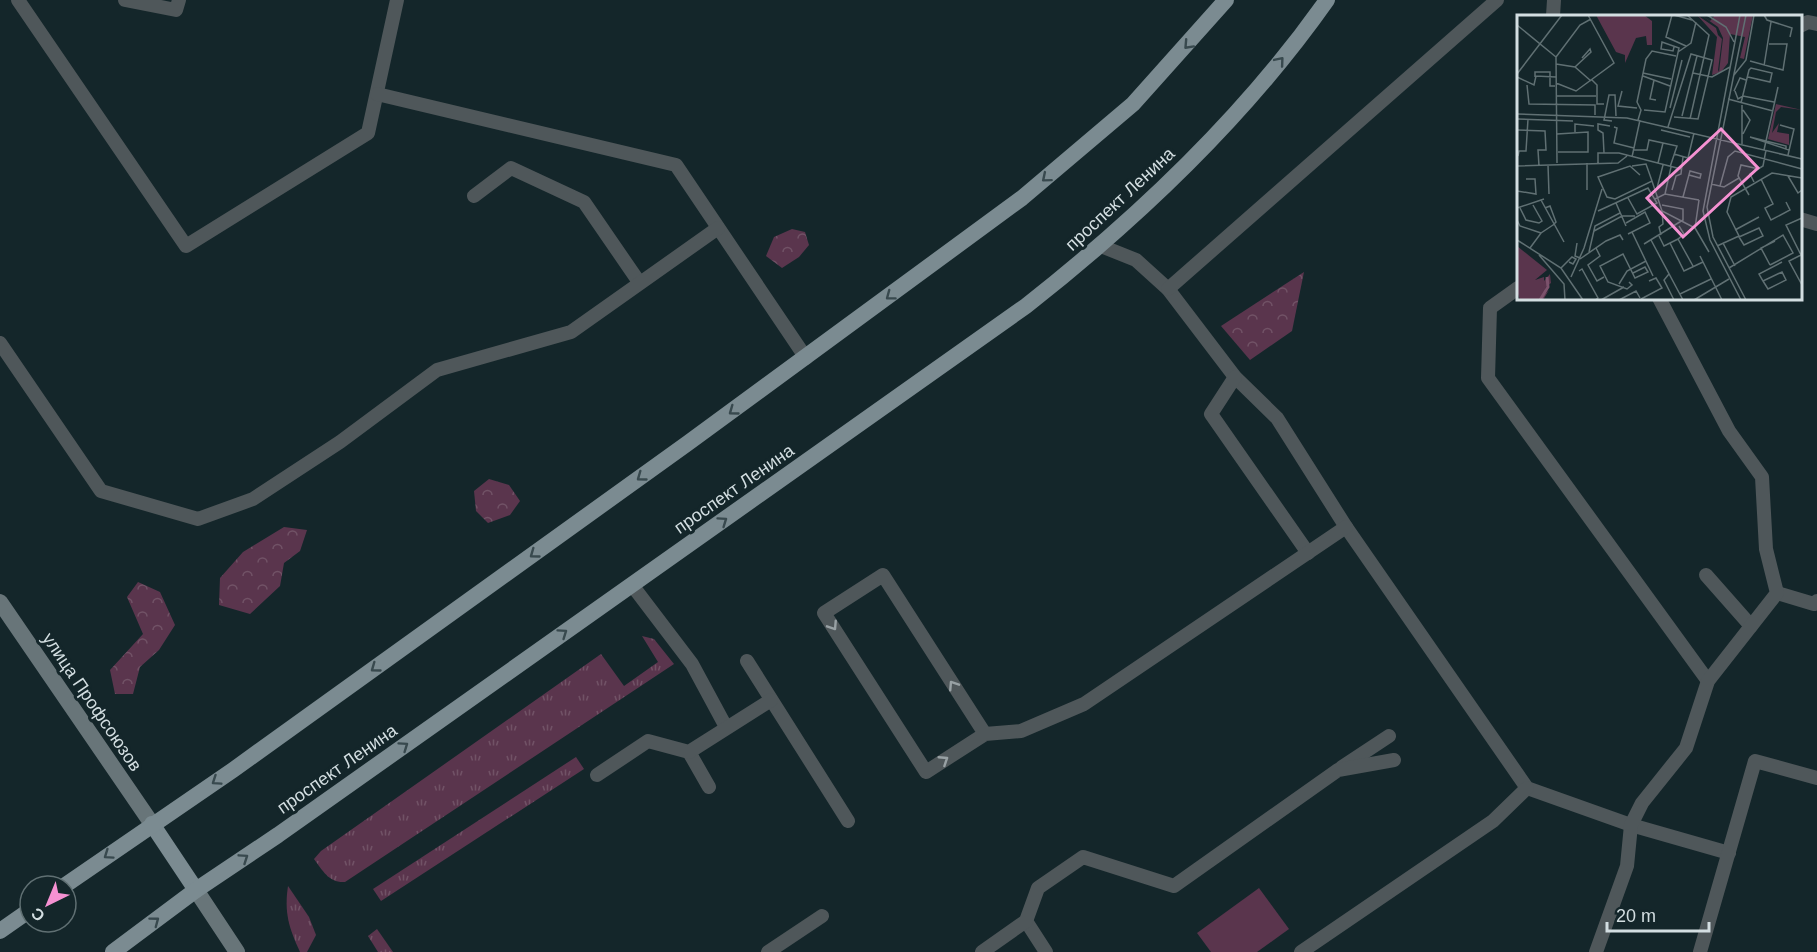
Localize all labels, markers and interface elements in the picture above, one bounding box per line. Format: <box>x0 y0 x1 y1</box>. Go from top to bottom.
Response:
inset map <box>1517 15 1802 300</box>
one-way arrow <box>1184 38 1195 48</box>
one-way arrow <box>1273 57 1284 68</box>
street label: проспект Ленина <box>1061 143 1179 255</box>
one-way arrow <box>1042 171 1053 182</box>
one-way arrow <box>886 288 897 299</box>
one-way arrow <box>729 404 740 415</box>
street label: проспект Ленина <box>670 440 799 538</box>
one-way arrow <box>636 470 647 481</box>
one-way arrow <box>716 517 727 528</box>
one-way arrow <box>529 547 540 558</box>
one-way arrow <box>826 619 837 630</box>
street label: улица Профсоюзов <box>38 629 146 775</box>
one-way arrow <box>557 629 568 640</box>
one-way arrow <box>371 661 382 672</box>
one-way arrow <box>949 681 961 691</box>
street label: проспект Ленина <box>273 720 402 818</box>
one-way arrow <box>398 742 409 753</box>
one-way arrow <box>938 756 949 767</box>
one-way arrow <box>212 774 223 785</box>
one-way arrow <box>103 848 114 859</box>
one-way arrow <box>238 854 249 865</box>
north arrow <box>18 874 78 934</box>
scale bar <box>1607 895 1709 933</box>
text: С <box>28 904 48 925</box>
text: 20 m <box>1616 906 1656 926</box>
one-way arrow <box>148 918 159 929</box>

